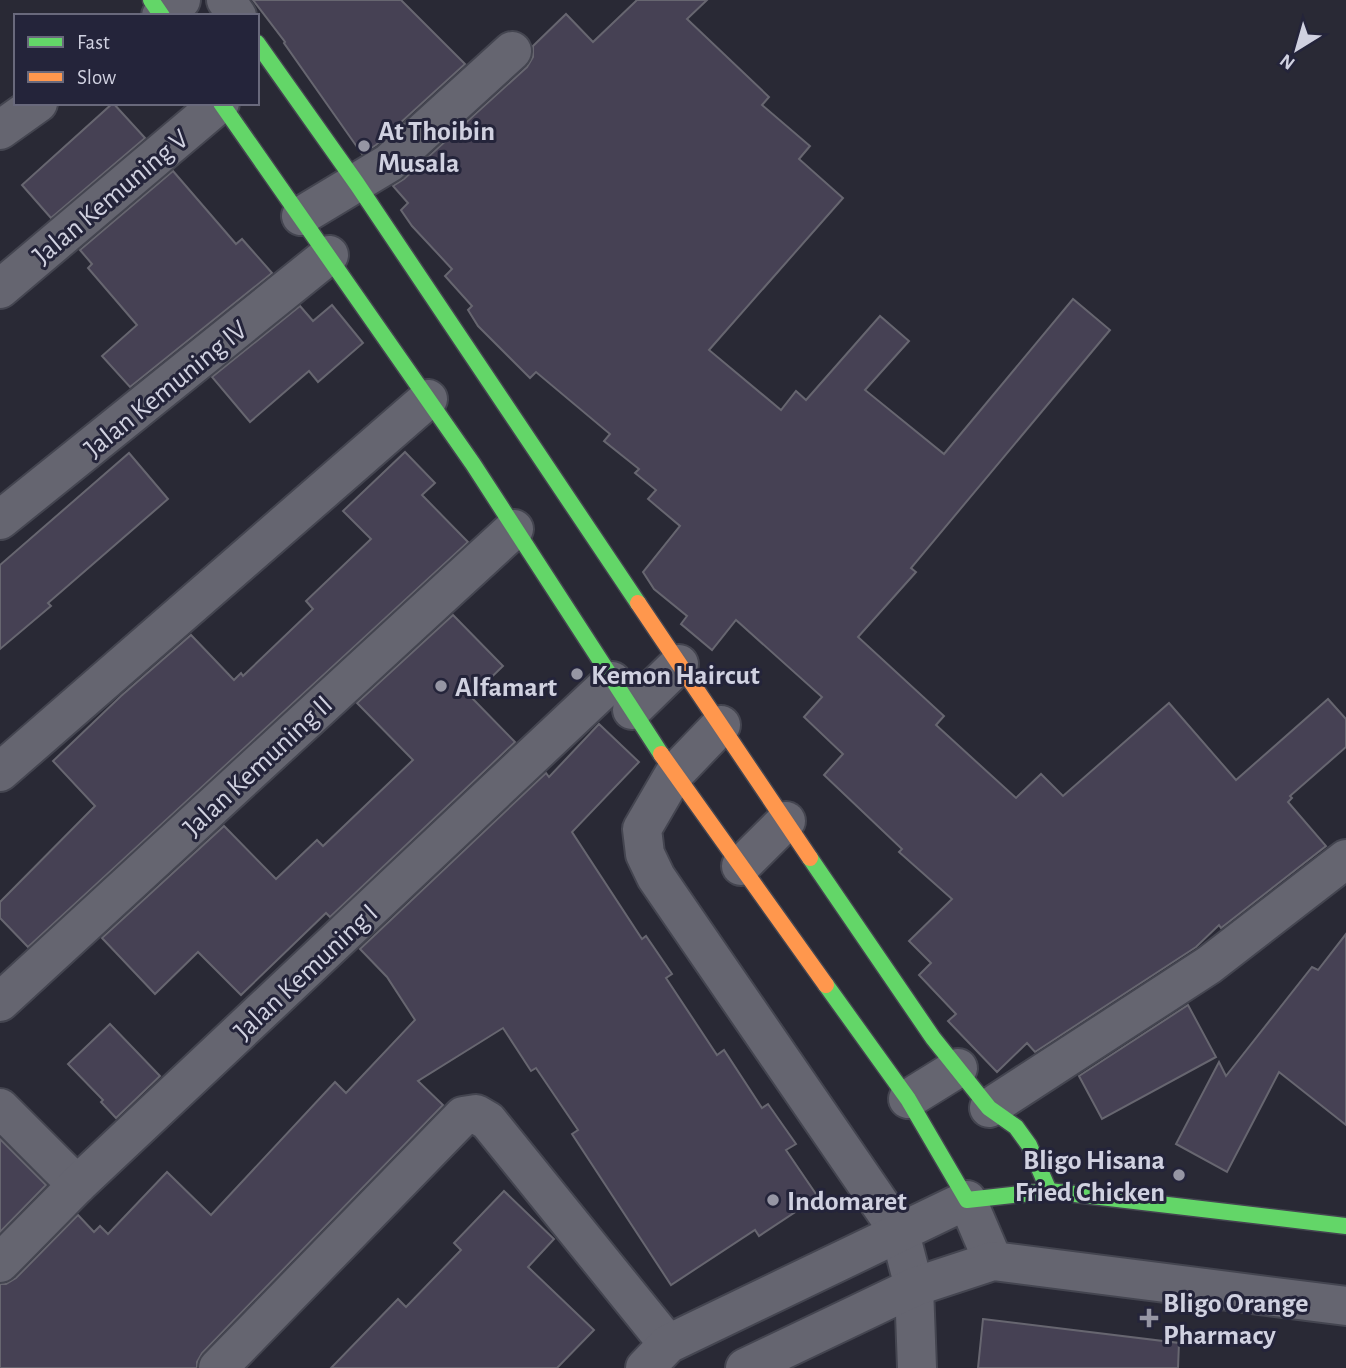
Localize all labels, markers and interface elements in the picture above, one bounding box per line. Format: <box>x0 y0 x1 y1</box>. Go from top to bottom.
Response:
legend <box>14 14 259 105</box>
north arrow <box>1262 14 1332 84</box>
text: Fast <box>77 32 110 53</box>
text: N <box>1277 50 1299 73</box>
text: Slow <box>77 67 116 88</box>
place label: At Thoibin Musala <box>378 118 495 178</box>
street label: Jalan Kemuning V <box>28 125 195 270</box>
marker: At Thoibin Musala <box>356 138 372 154</box>
street label: Jalan Kemuning IV <box>80 315 253 464</box>
place label: Kemon Haircut <box>591 662 760 690</box>
marker: Kemon Haircut <box>569 666 585 682</box>
place label: Alfamart <box>455 674 558 702</box>
marker: Alfamart <box>433 678 449 694</box>
street label: Jalan Kemuning II <box>178 691 338 842</box>
street label: Jalan Kemuning I <box>229 899 384 1046</box>
place label: Bligo Hisana Fried Chicken <box>1015 1147 1165 1207</box>
marker: Bligo Hisana Fried Chicken <box>1171 1167 1187 1183</box>
place label: Indomaret <box>787 1188 907 1216</box>
marker: Indomaret <box>765 1192 781 1208</box>
place label: Bligo Orange Pharmacy <box>1163 1290 1308 1350</box>
marker: Bligo Orange Pharmacy <box>1141 1310 1157 1326</box>

